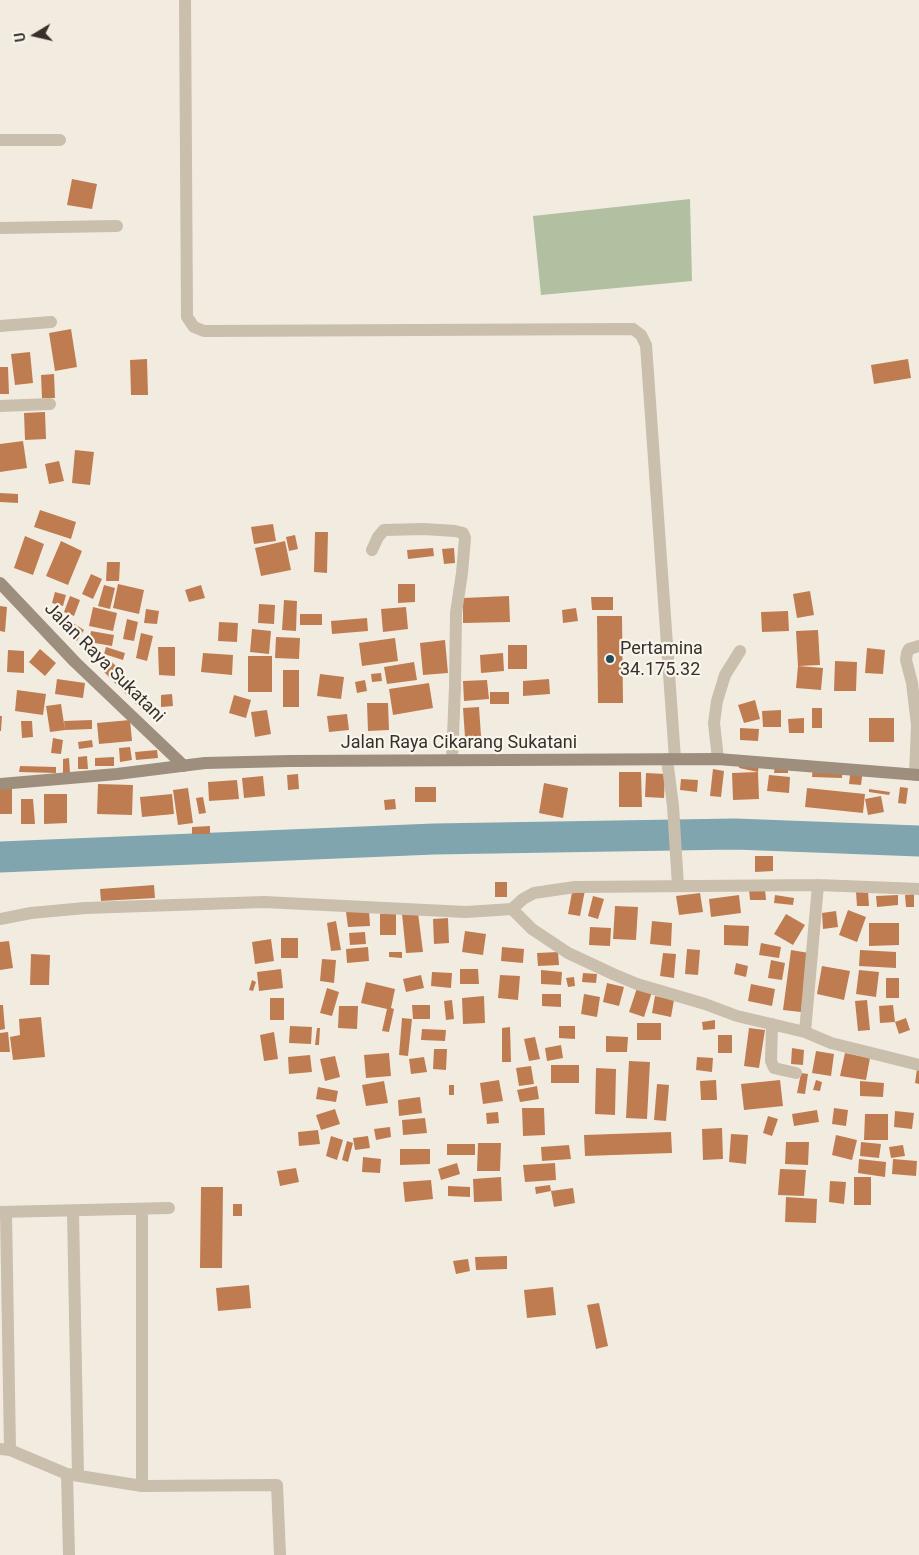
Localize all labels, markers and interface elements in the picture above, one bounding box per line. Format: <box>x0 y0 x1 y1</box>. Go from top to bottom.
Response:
north arrow <box>10 10 60 60</box>
text: U <box>12 32 29 43</box>
street label: Jalan Raya Sukatani <box>39 598 169 728</box>
place label: Pertamina 34.175.32 <box>620 638 703 681</box>
marker: Pertamina 34.175.32 <box>604 653 616 665</box>
street label: Jalan Raya Cikarang Sukatani <box>341 732 577 754</box>

